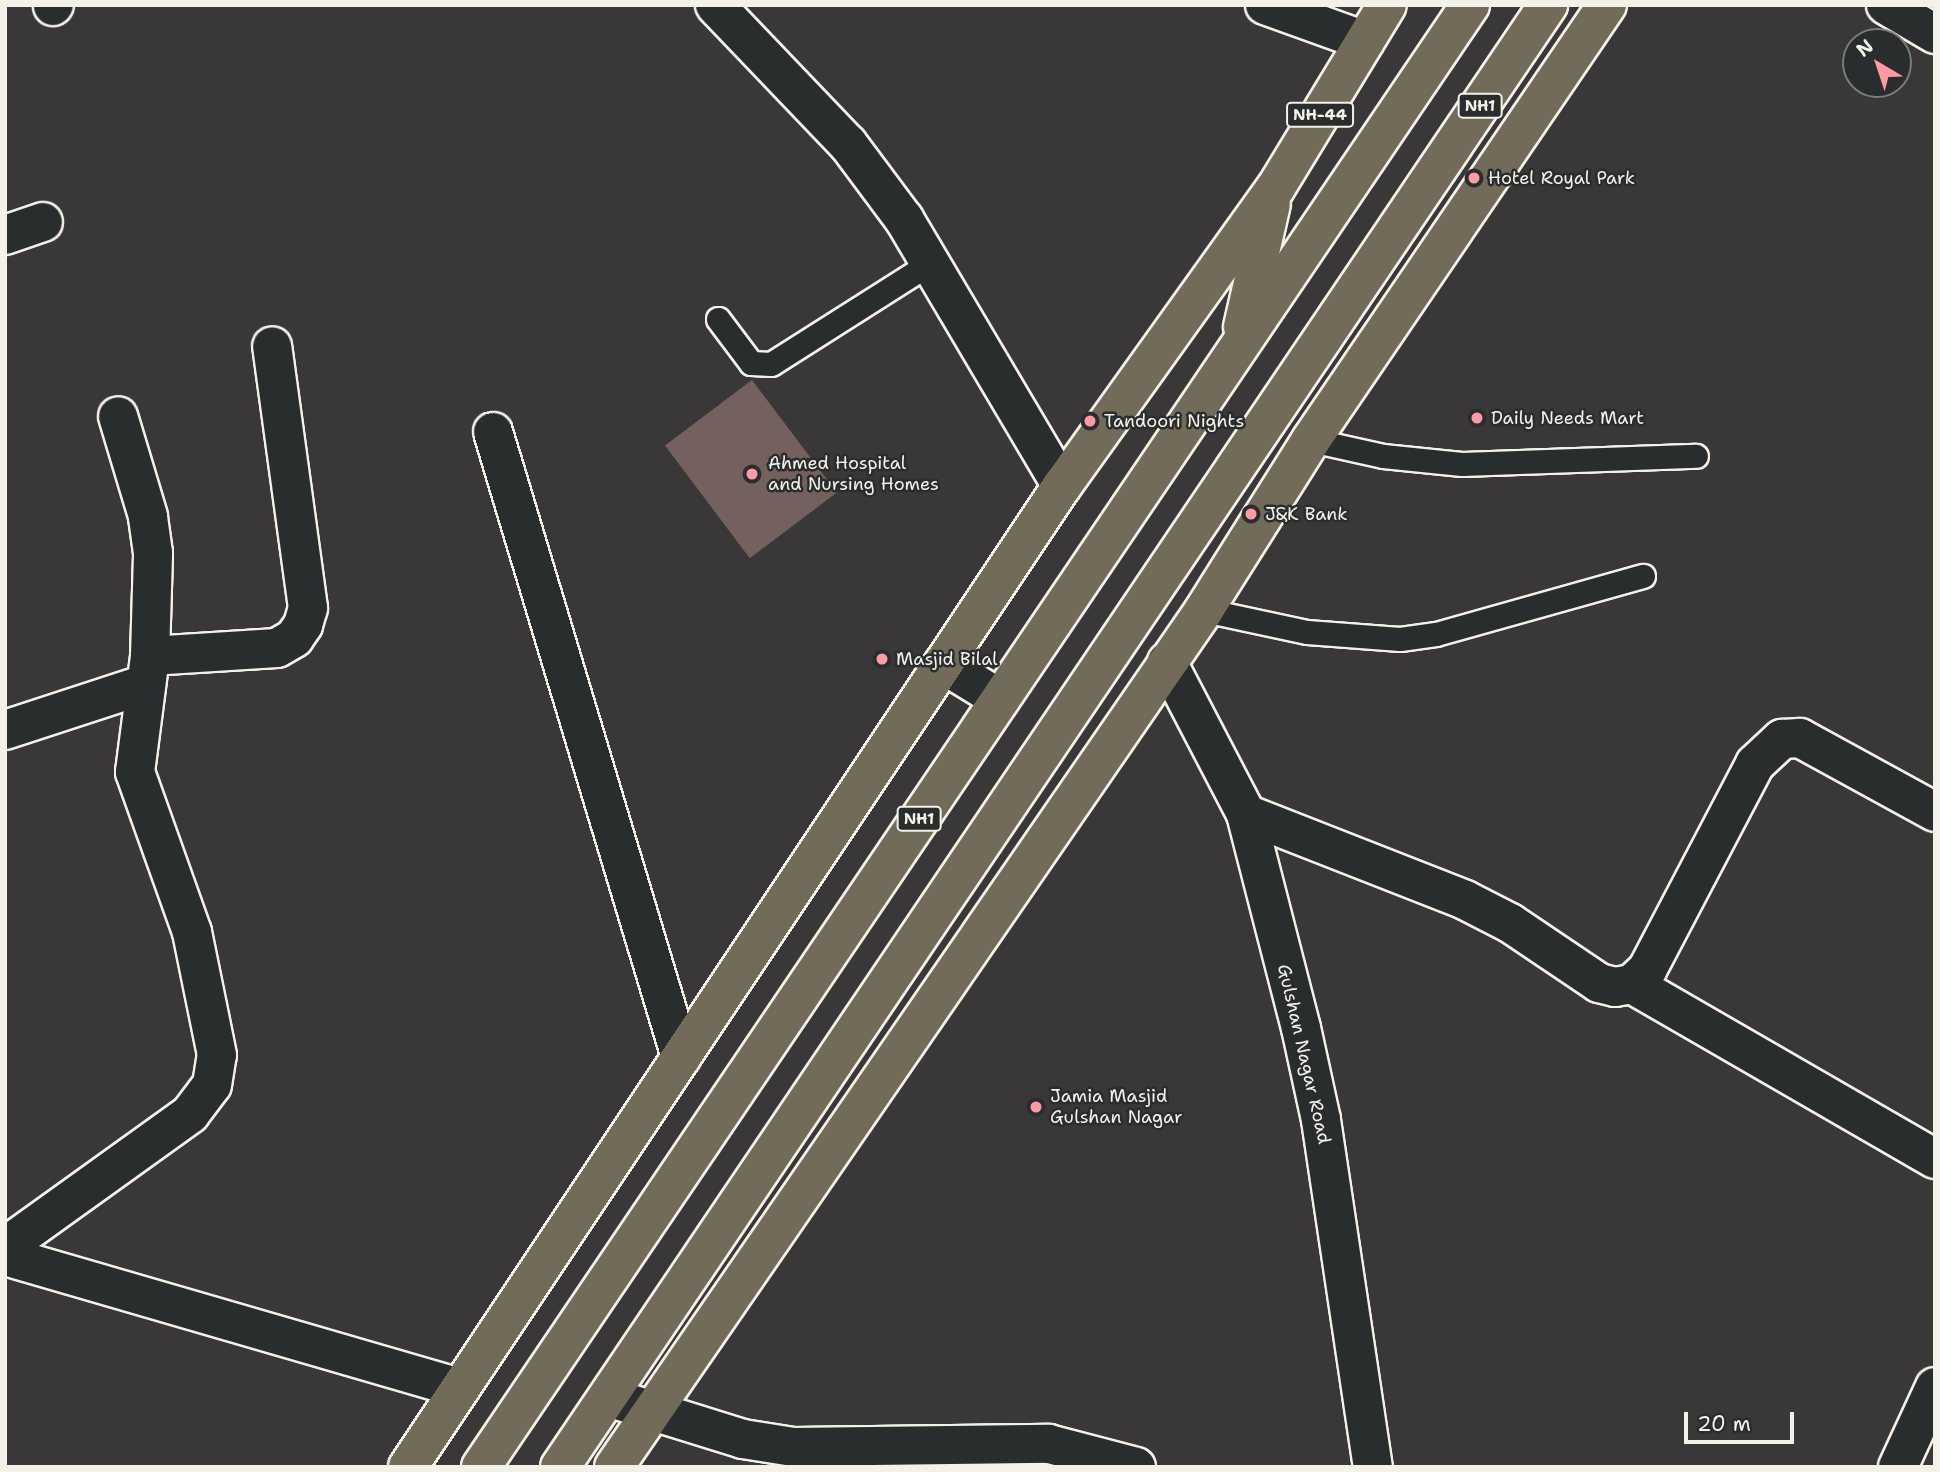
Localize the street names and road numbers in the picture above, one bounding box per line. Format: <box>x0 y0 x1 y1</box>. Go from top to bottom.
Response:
road number: NH1 <box>1457 94 1503 118</box>
road number: NH-44 <box>1285 102 1355 127</box>
road number: NH1 <box>896 806 942 832</box>
street label: Gulshan Nagar Road <box>1273 962 1335 1146</box>

